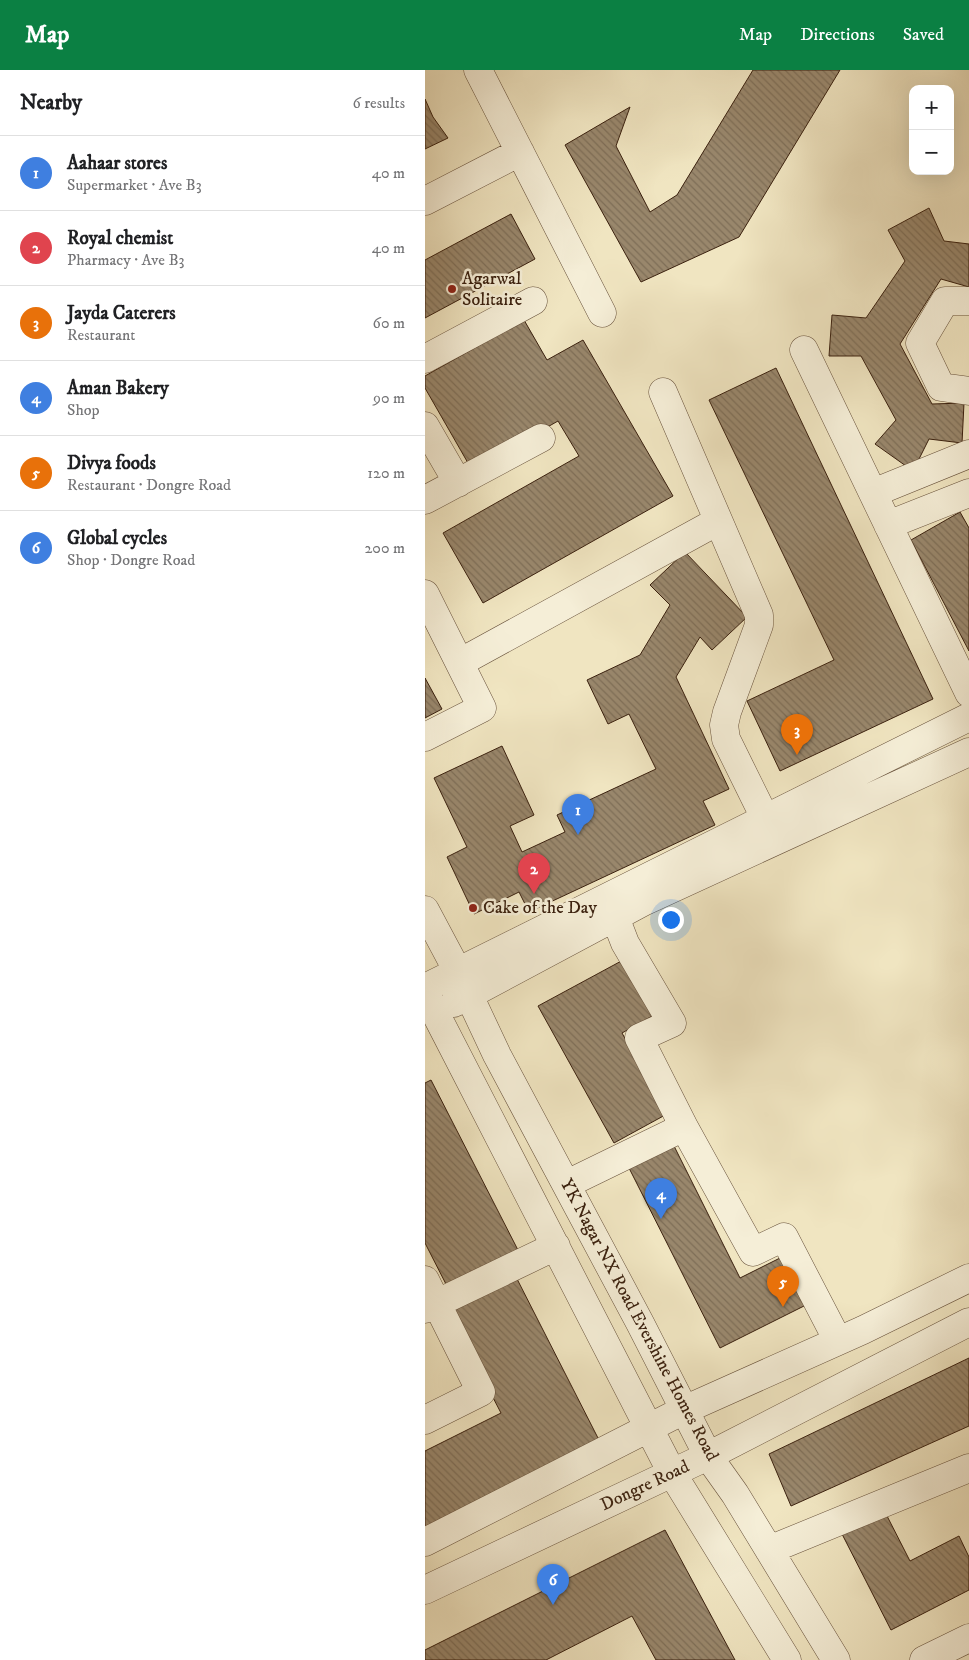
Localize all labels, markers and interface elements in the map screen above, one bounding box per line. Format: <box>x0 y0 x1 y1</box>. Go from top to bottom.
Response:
text: Map <box>25 20 69 50</box>
text: Map <box>739 24 772 46</box>
text: Directions <box>800 24 875 46</box>
text: Saved <box>903 24 944 46</box>
map controls <box>909 85 954 175</box>
button: + <box>909 85 954 130</box>
text: Nearby <box>20 90 82 116</box>
text: 6 results <box>352 93 405 113</box>
button: − <box>909 130 954 175</box>
text: Aahaar stores <box>67 152 167 175</box>
text: 1 <box>33 163 39 183</box>
text: 40 m <box>372 163 405 183</box>
text: Supermarket · Ave B3 <box>67 175 202 195</box>
text: Royal chemist <box>67 227 173 250</box>
text: 2 <box>32 238 40 258</box>
text: 40 m <box>372 238 405 258</box>
text: Pharmacy · Ave B3 <box>67 250 184 270</box>
place label: Agarwal Solitaire <box>462 268 522 311</box>
marker: Agarwal Solitaire <box>446 283 458 295</box>
text: Jayda Caterers <box>67 302 176 325</box>
text: 3 <box>33 313 39 333</box>
text: 60 m <box>373 313 405 333</box>
text: Restaurant <box>67 325 135 345</box>
text: Aman Bakery <box>67 377 169 400</box>
text: 4 <box>31 388 41 408</box>
text: 90 m <box>373 388 405 408</box>
text: Shop <box>67 400 100 420</box>
text: Divya foods <box>67 452 156 475</box>
text: 5 <box>32 463 40 483</box>
text: 120 m <box>367 463 405 483</box>
text: Restaurant · Dongre Road <box>67 475 231 495</box>
text: Global cycles <box>67 527 167 550</box>
text: 6 <box>32 538 40 558</box>
text: 200 m <box>364 538 405 558</box>
text: Shop · Dongre Road <box>67 550 195 570</box>
pin: 3 <box>781 714 813 755</box>
pin: 1 <box>562 794 594 835</box>
pin: 2 <box>518 853 550 894</box>
place label: Cake of the Day <box>483 897 597 919</box>
marker: Cake of the Day <box>467 902 479 914</box>
your location <box>658 907 684 933</box>
street label: YK Nagar NX Road Evershine Homes Road <box>555 1175 723 1465</box>
pin: 4 <box>645 1178 677 1219</box>
pin: 5 <box>767 1266 799 1307</box>
street label: Dongre Road <box>597 1456 693 1516</box>
pin: 6 <box>537 1564 569 1605</box>

